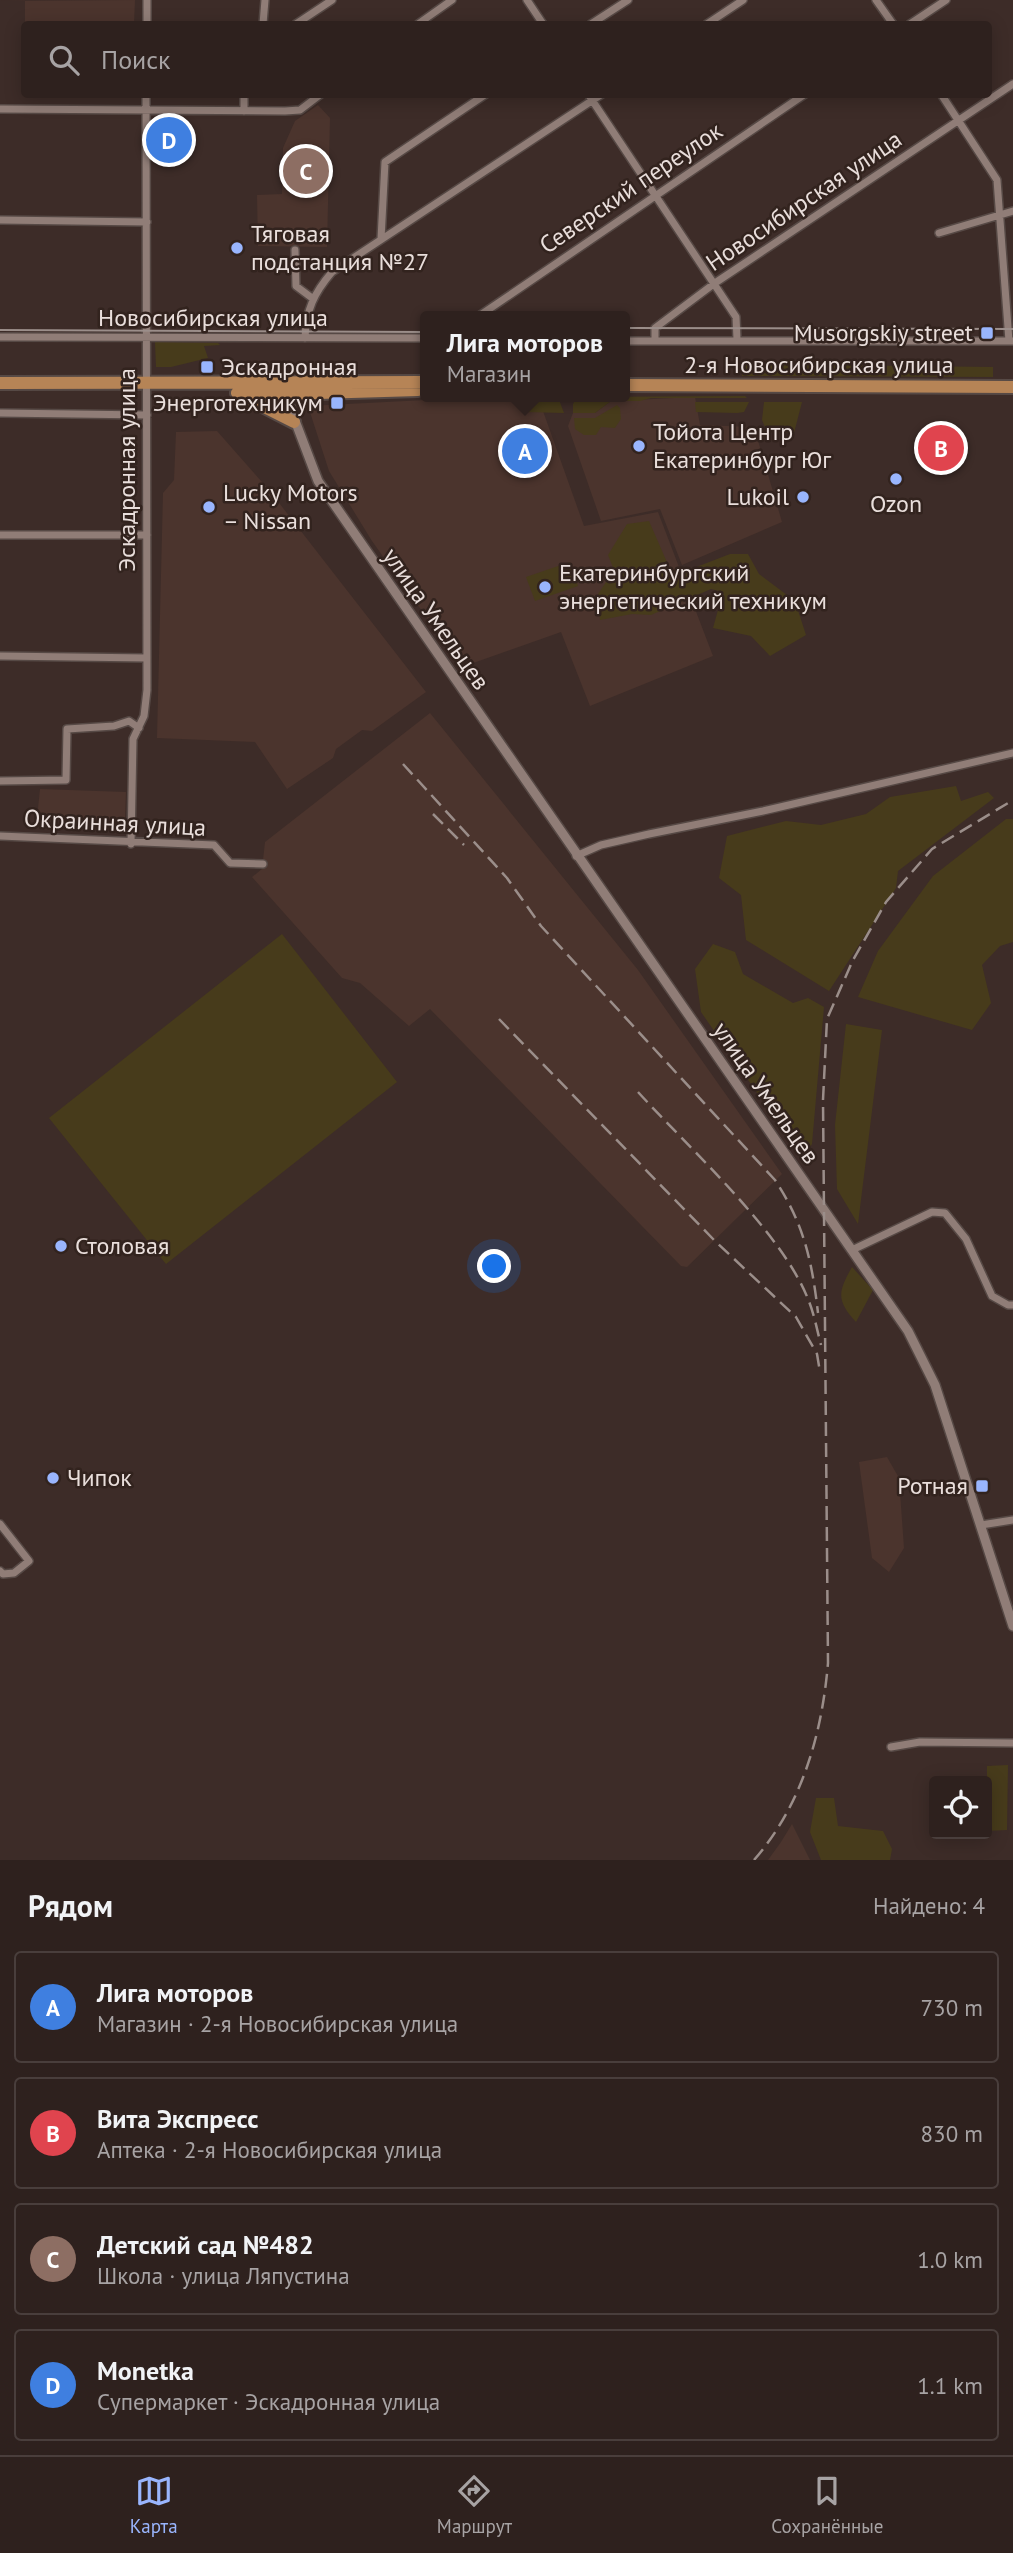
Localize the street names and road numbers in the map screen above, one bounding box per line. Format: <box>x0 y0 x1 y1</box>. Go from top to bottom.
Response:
street label: Северский переулок <box>533 115 729 260</box>
street label: Новосибирская улица <box>700 123 908 278</box>
street label: Новосибирская улица <box>98 302 328 333</box>
street label: 2-я Новосибирская улица <box>684 349 954 380</box>
street label: Эскадронная улица <box>111 368 142 572</box>
street label: улица Умельцев <box>376 542 497 696</box>
street label: Окраинная улица <box>23 802 207 843</box>
street label: улица Умельцев <box>706 1016 827 1170</box>

